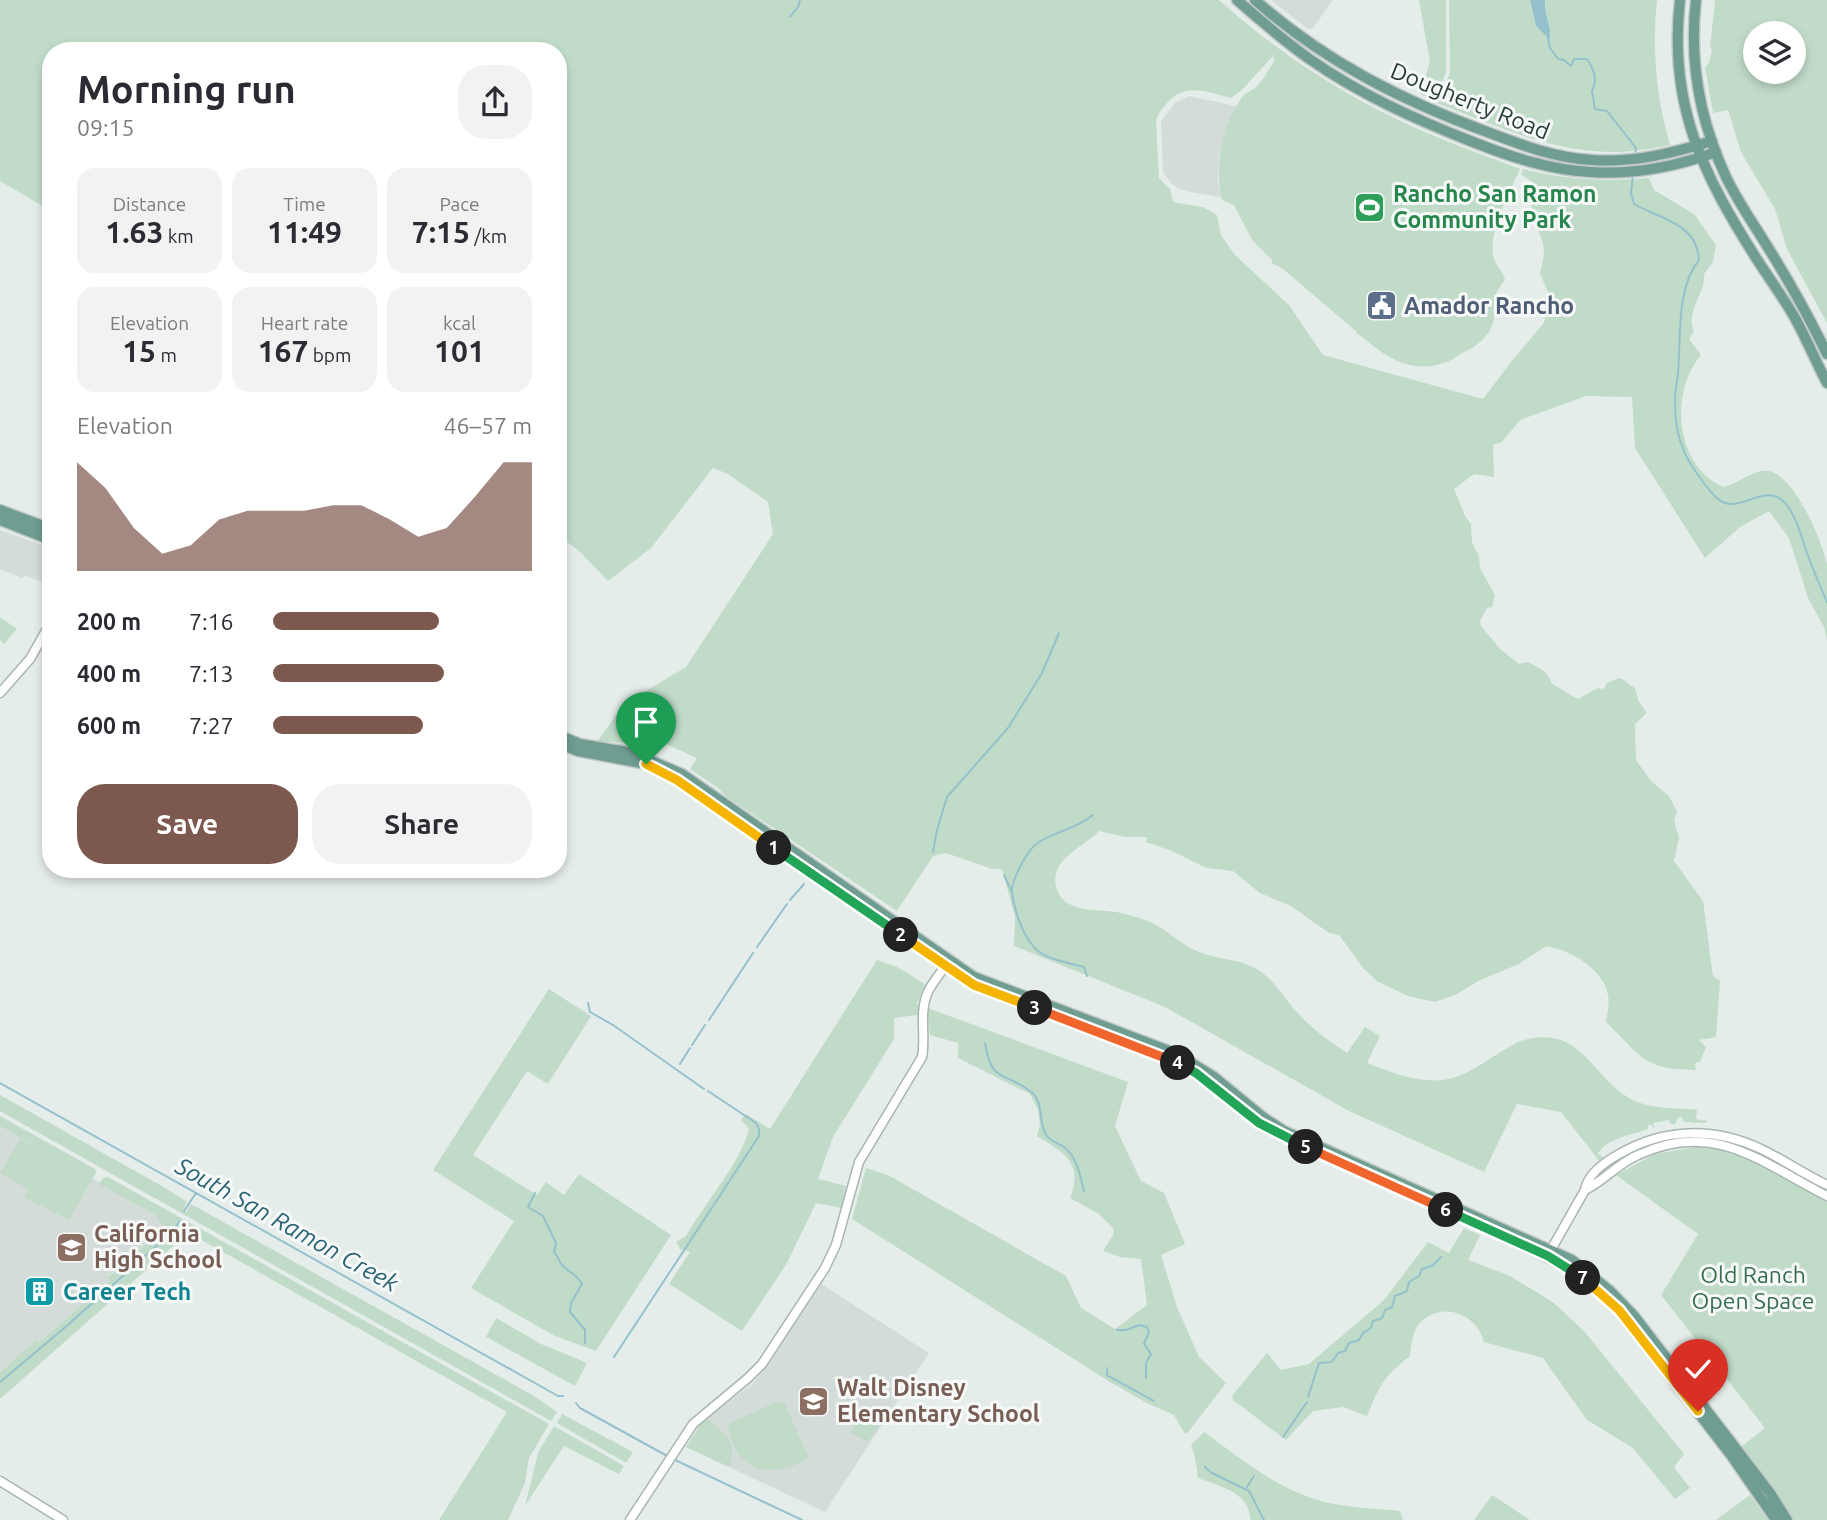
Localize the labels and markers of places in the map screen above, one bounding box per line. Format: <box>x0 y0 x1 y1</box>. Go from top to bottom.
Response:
place label: Rancho San Ramon Community Park <box>1393 181 1597 232</box>
sports icon: Rancho San Ramon Community Park <box>1353 190 1387 224</box>
public building icon: Amador Rancho <box>1364 289 1398 323</box>
place label: Amador Rancho <box>1404 293 1574 318</box>
pin <box>616 692 676 764</box>
pin: 1 <box>756 830 792 866</box>
pin: 2 <box>884 918 918 953</box>
pin: 3 <box>1018 990 1052 1026</box>
pin: 4 <box>1160 1046 1196 1080</box>
pin: 5 <box>1288 1130 1324 1164</box>
pin: 6 <box>1428 1192 1464 1228</box>
place label: California High School <box>94 1221 222 1272</box>
school or university icon: California High School <box>54 1230 88 1264</box>
pin: 7 <box>1566 1260 1600 1296</box>
building icon: Career Tech <box>23 1275 57 1309</box>
place label: Career Tech <box>63 1279 191 1304</box>
pin <box>1668 1339 1728 1411</box>
place label: Walt Disney Elementary School <box>837 1375 1040 1426</box>
school or university icon: Walt Disney Elementary School <box>797 1384 831 1418</box>

